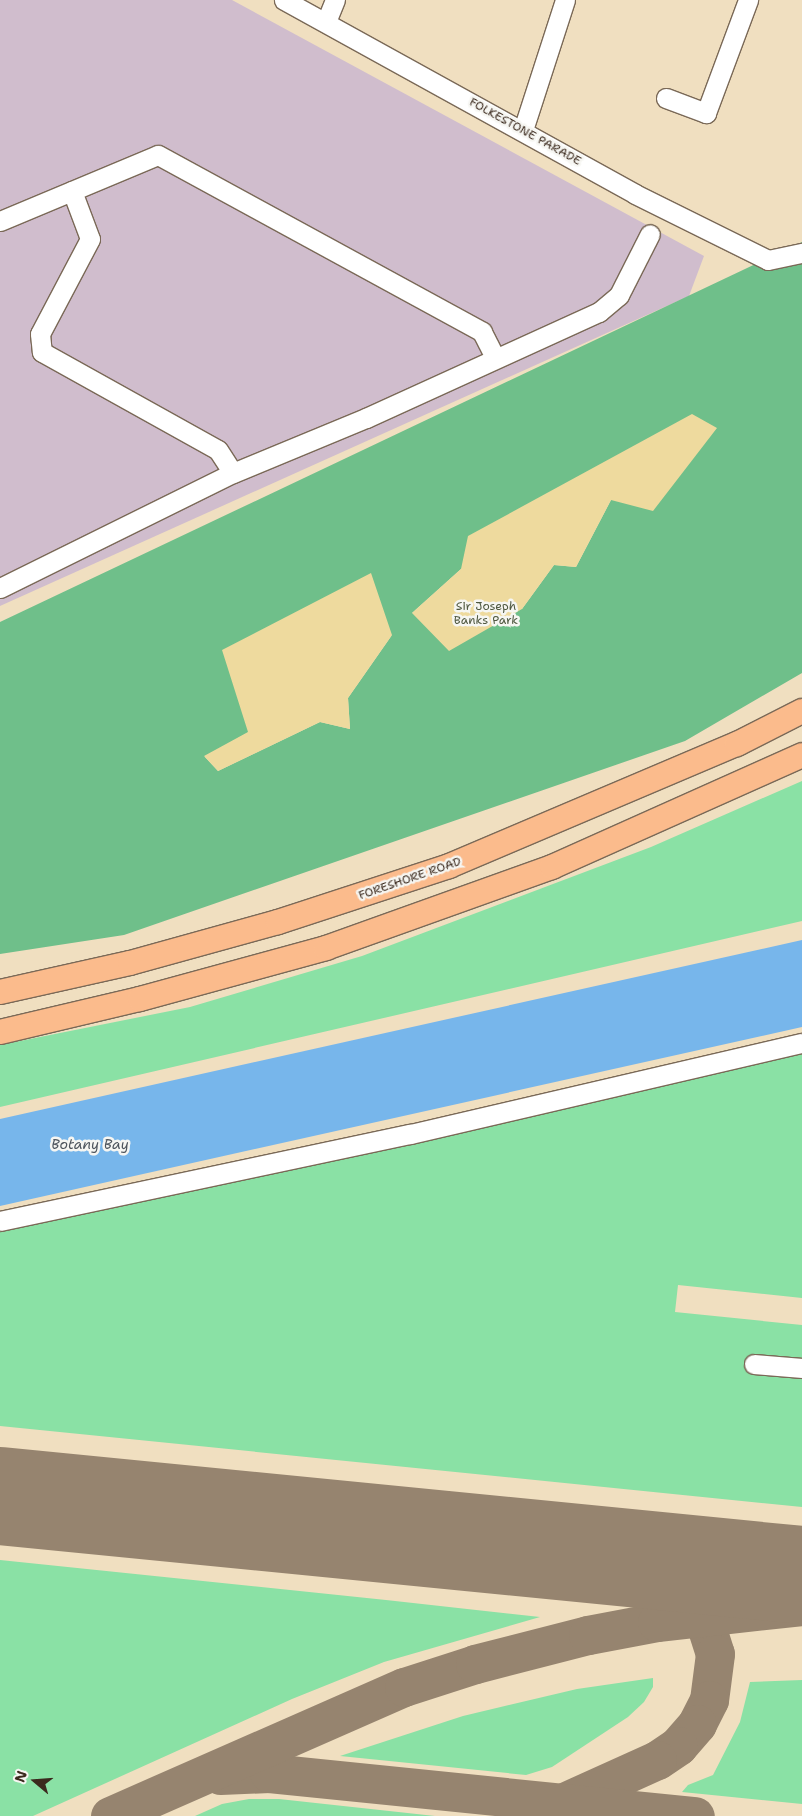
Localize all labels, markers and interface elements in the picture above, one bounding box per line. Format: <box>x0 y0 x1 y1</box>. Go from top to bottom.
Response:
street label: FOLKESTONE PARADE <box>467 95 583 169</box>
park label: Sir Joseph Banks Park <box>454 600 518 628</box>
street label: FORESHORE ROAD <box>357 855 463 903</box>
water label: Botany Bay <box>51 1136 129 1152</box>
north arrow <box>10 1756 60 1806</box>
text: N <box>10 1768 31 1784</box>

